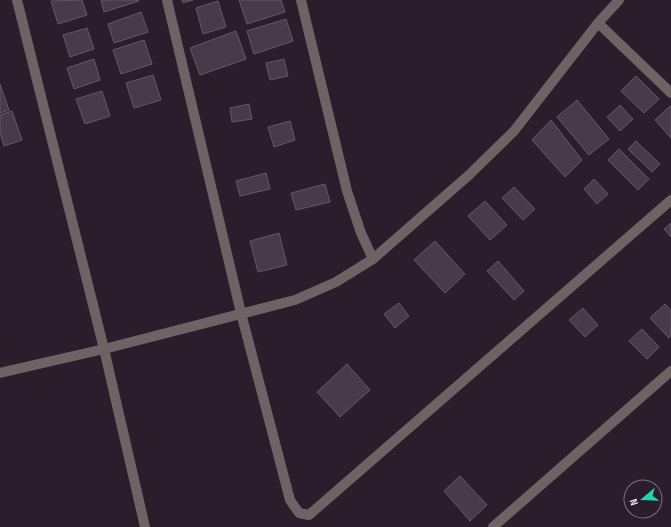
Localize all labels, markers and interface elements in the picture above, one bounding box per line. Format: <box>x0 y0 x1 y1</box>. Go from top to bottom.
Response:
north arrow <box>623 479 663 519</box>
text: N <box>627 497 641 507</box>

